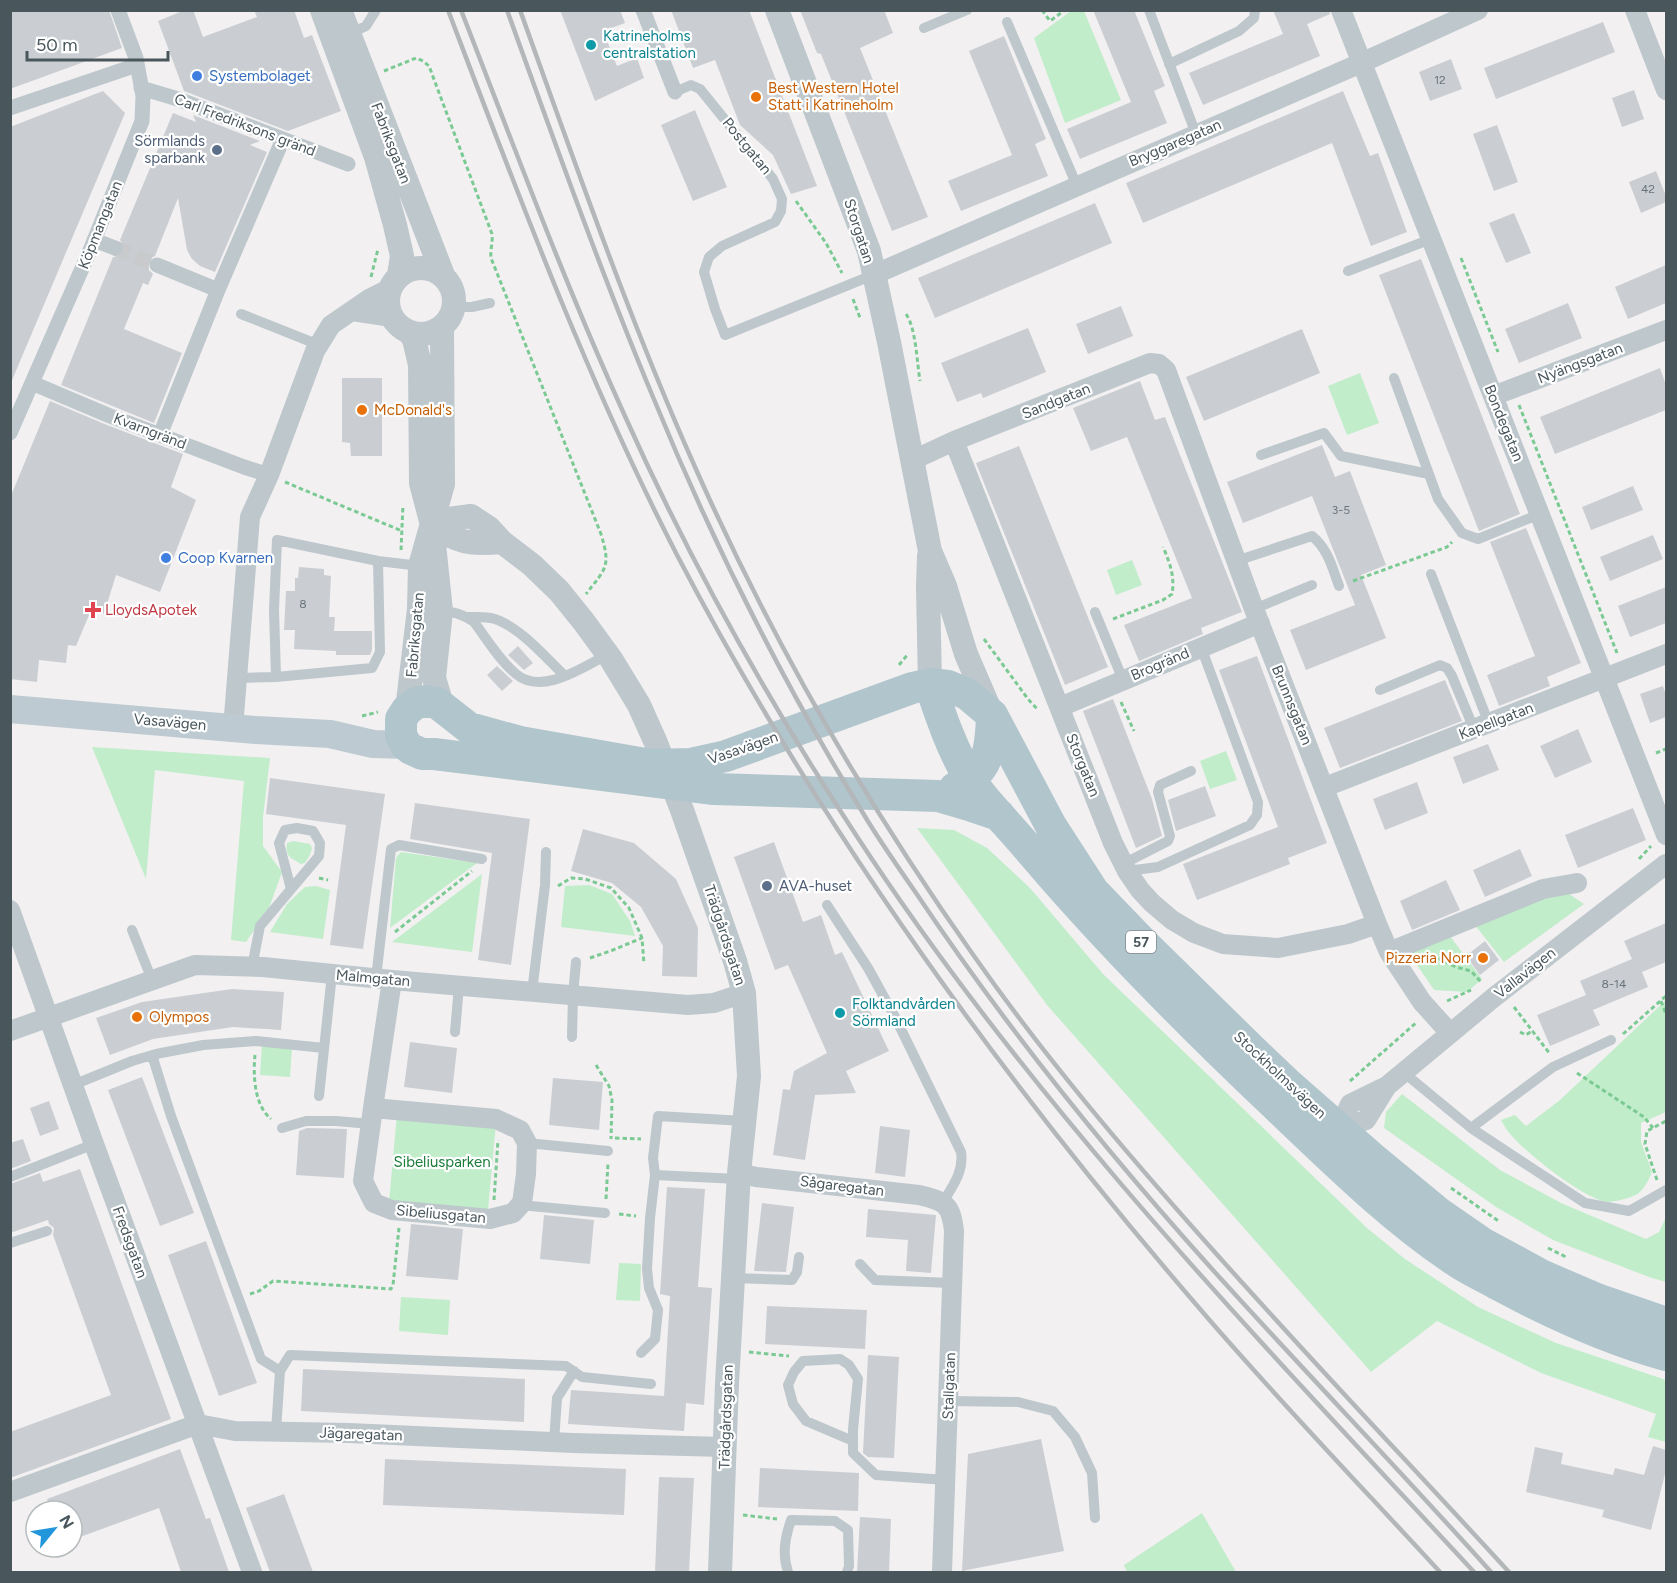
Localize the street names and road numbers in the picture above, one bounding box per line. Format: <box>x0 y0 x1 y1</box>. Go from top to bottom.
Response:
street label: Carl Fredriksons gränd <box>172 90 318 160</box>
street label: Fabriksgatan <box>367 100 415 186</box>
street label: Postgatan <box>719 114 775 178</box>
street label: Bryggaregatan <box>1126 115 1224 171</box>
street label: Köpmangatan <box>74 178 126 272</box>
street label: Storgatan <box>840 196 878 266</box>
street label: Nyängsgatan <box>1535 339 1625 387</box>
street label: Sandgatan <box>1019 379 1093 423</box>
street label: Bondegatan <box>1480 382 1528 464</box>
street label: Kvarngränd <box>111 409 189 453</box>
street label: Fabriksgatan <box>402 592 428 678</box>
street label: Brogränd <box>1128 644 1192 684</box>
street label: Brunnsgatan <box>1268 662 1316 748</box>
street label: Kapellgatan <box>1456 699 1536 743</box>
street label: Vasavägen <box>133 710 207 734</box>
street label: Vasavägen <box>706 728 780 768</box>
street label: Storgatan <box>1062 731 1104 799</box>
street label: Trädgårdsgatan <box>700 883 750 987</box>
road number: 57 <box>1126 931 1156 953</box>
street label: Vallavägen <box>1491 944 1559 1002</box>
street label: Malmgatan <box>335 966 411 990</box>
street label: Stockholmsvägen <box>1230 1028 1330 1122</box>
street label: Sågaregatan <box>799 1172 885 1200</box>
street label: Sibeliusgatan <box>395 1201 487 1227</box>
street label: Fredsgatan <box>109 1204 151 1280</box>
street label: Stallgatan <box>939 1352 959 1420</box>
street label: Trädgårdsgatan <box>715 1364 737 1470</box>
street label: Jägaregatan <box>319 1424 403 1444</box>

